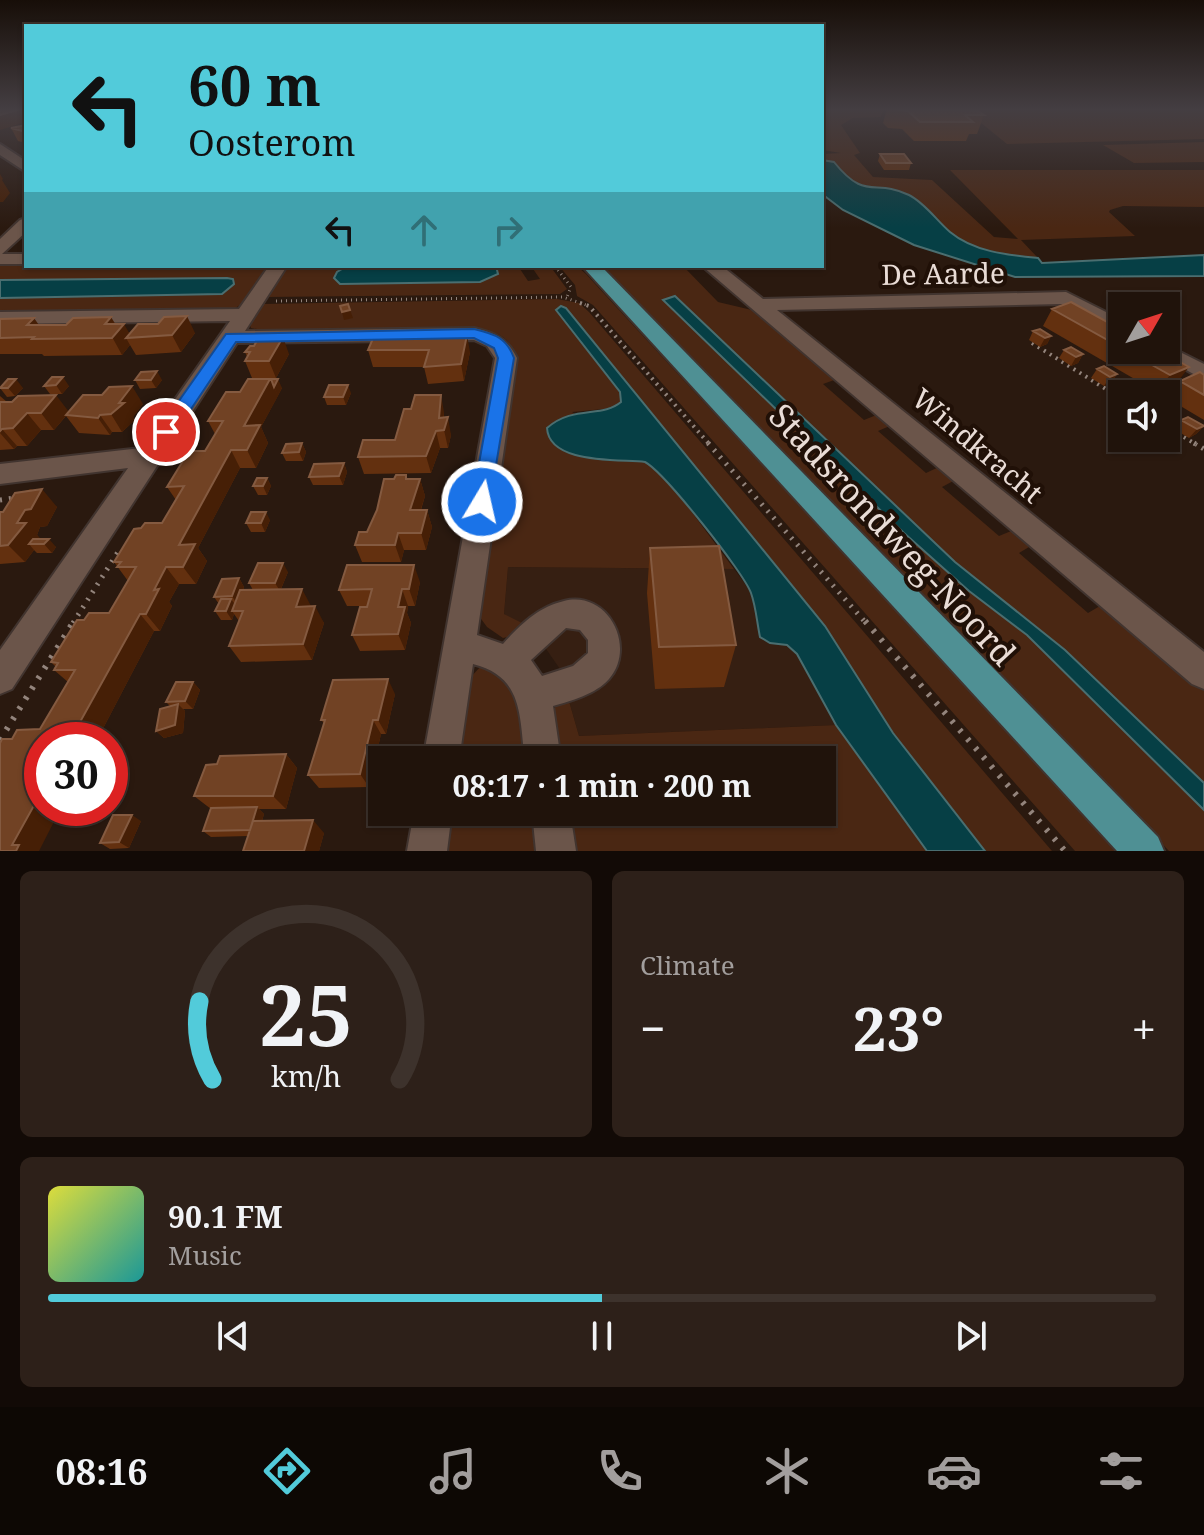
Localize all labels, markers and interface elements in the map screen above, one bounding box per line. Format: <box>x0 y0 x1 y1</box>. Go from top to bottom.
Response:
text: 60 m <box>188 46 321 122</box>
icon: left <box>56 56 160 160</box>
text: Oosterom <box>188 118 355 167</box>
icon: left <box>318 208 362 252</box>
icon: ahead <box>402 208 446 252</box>
icon: right <box>486 208 530 252</box>
street label: De Aarde <box>881 253 1005 293</box>
north arrow <box>1108 292 1180 364</box>
map controls <box>1108 292 1180 452</box>
street label: Windkracht <box>905 379 1051 511</box>
button: sound <box>1108 380 1180 452</box>
street label: Stadsrondweg-Noord <box>759 393 1027 675</box>
pin <box>132 398 200 466</box>
icon: arrive <box>144 410 188 454</box>
position arrow <box>440 460 524 544</box>
speed limit sign: 30 <box>24 722 128 826</box>
text: 08:17 · 1 min · 200 m <box>453 765 751 806</box>
text: Climate <box>640 947 735 983</box>
text: 25 <box>259 957 353 1070</box>
text: 23° <box>853 987 944 1069</box>
text: − <box>640 998 665 1058</box>
text: + <box>1131 998 1156 1058</box>
text: km/h <box>271 1056 341 1095</box>
text: 90.1 FM <box>168 1196 283 1237</box>
text: Music <box>168 1237 242 1273</box>
icon: previous <box>211 1314 255 1358</box>
icon: pause <box>580 1314 624 1358</box>
icon: next <box>949 1314 993 1358</box>
icon: directions <box>259 1443 315 1499</box>
icon: music <box>425 1443 481 1499</box>
icon: phone <box>592 1443 648 1499</box>
icon: climate <box>759 1443 815 1499</box>
icon: car <box>926 1443 982 1499</box>
icon: filters <box>1093 1443 1149 1499</box>
text: 08:16 <box>55 1447 148 1496</box>

